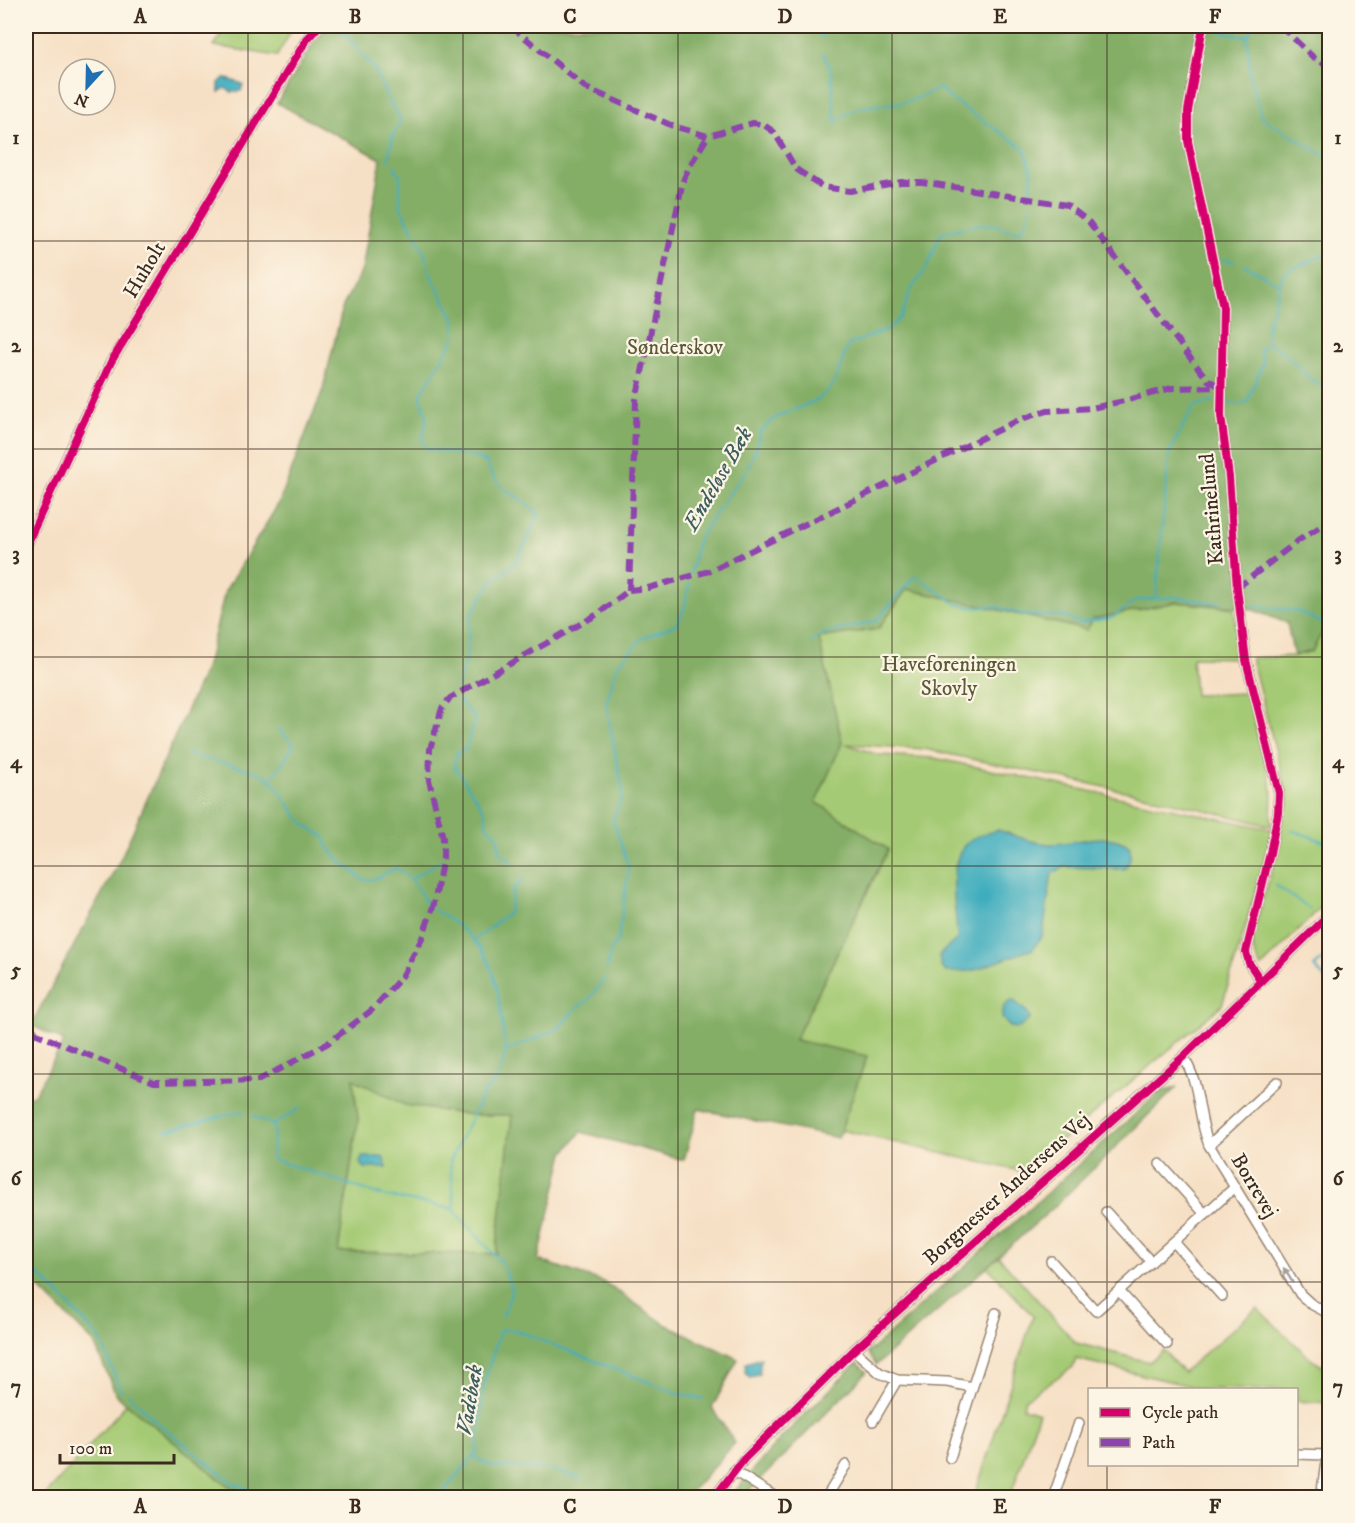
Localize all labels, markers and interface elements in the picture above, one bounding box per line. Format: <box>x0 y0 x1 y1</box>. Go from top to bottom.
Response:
text: A <box>133 5 148 30</box>
text: B <box>349 5 361 30</box>
text: C <box>563 5 577 30</box>
text: D <box>778 5 793 30</box>
text: E <box>993 5 1007 30</box>
text: F <box>1209 5 1222 30</box>
north arrow <box>57 57 117 117</box>
text: N <box>72 88 92 112</box>
text: 1 <box>12 126 20 151</box>
text: 1 <box>1334 126 1342 151</box>
street label: Huholt <box>118 237 172 303</box>
text: 2 <box>11 334 22 359</box>
text: 2 <box>1333 334 1344 359</box>
park label: Sønderskov <box>627 335 724 361</box>
water label: Endeløse Bæk <box>677 422 759 537</box>
street label: Kathrinelund <box>1194 452 1230 566</box>
text: 3 <box>12 542 20 567</box>
text: 3 <box>1334 542 1342 567</box>
park label: Haveforeningen Skovly <box>882 652 1016 702</box>
text: 4 <box>10 750 23 775</box>
text: 4 <box>1332 750 1345 775</box>
text: 5 <box>10 958 21 983</box>
text: 5 <box>1332 958 1343 983</box>
street label: Borgmester Andersens Vej <box>918 1107 1096 1271</box>
street label: Borrevej <box>1225 1149 1283 1223</box>
text: 6 <box>11 1167 23 1192</box>
text: 6 <box>1333 1167 1345 1192</box>
one-way arrow <box>1283 1267 1294 1283</box>
water label: Vadebæk <box>451 1362 489 1437</box>
text: 7 <box>11 1375 21 1400</box>
text: 7 <box>1333 1375 1343 1400</box>
legend <box>1088 1388 1298 1466</box>
text: Cycle path <box>1142 1402 1219 1424</box>
scale bar <box>60 1427 174 1465</box>
text: Path <box>1142 1432 1176 1454</box>
text: 100 m <box>69 1438 112 1460</box>
text: A <box>133 1495 148 1520</box>
text: B <box>349 1495 361 1520</box>
text: C <box>563 1495 577 1520</box>
text: D <box>778 1495 793 1520</box>
text: E <box>993 1495 1007 1520</box>
text: F <box>1209 1495 1222 1520</box>

